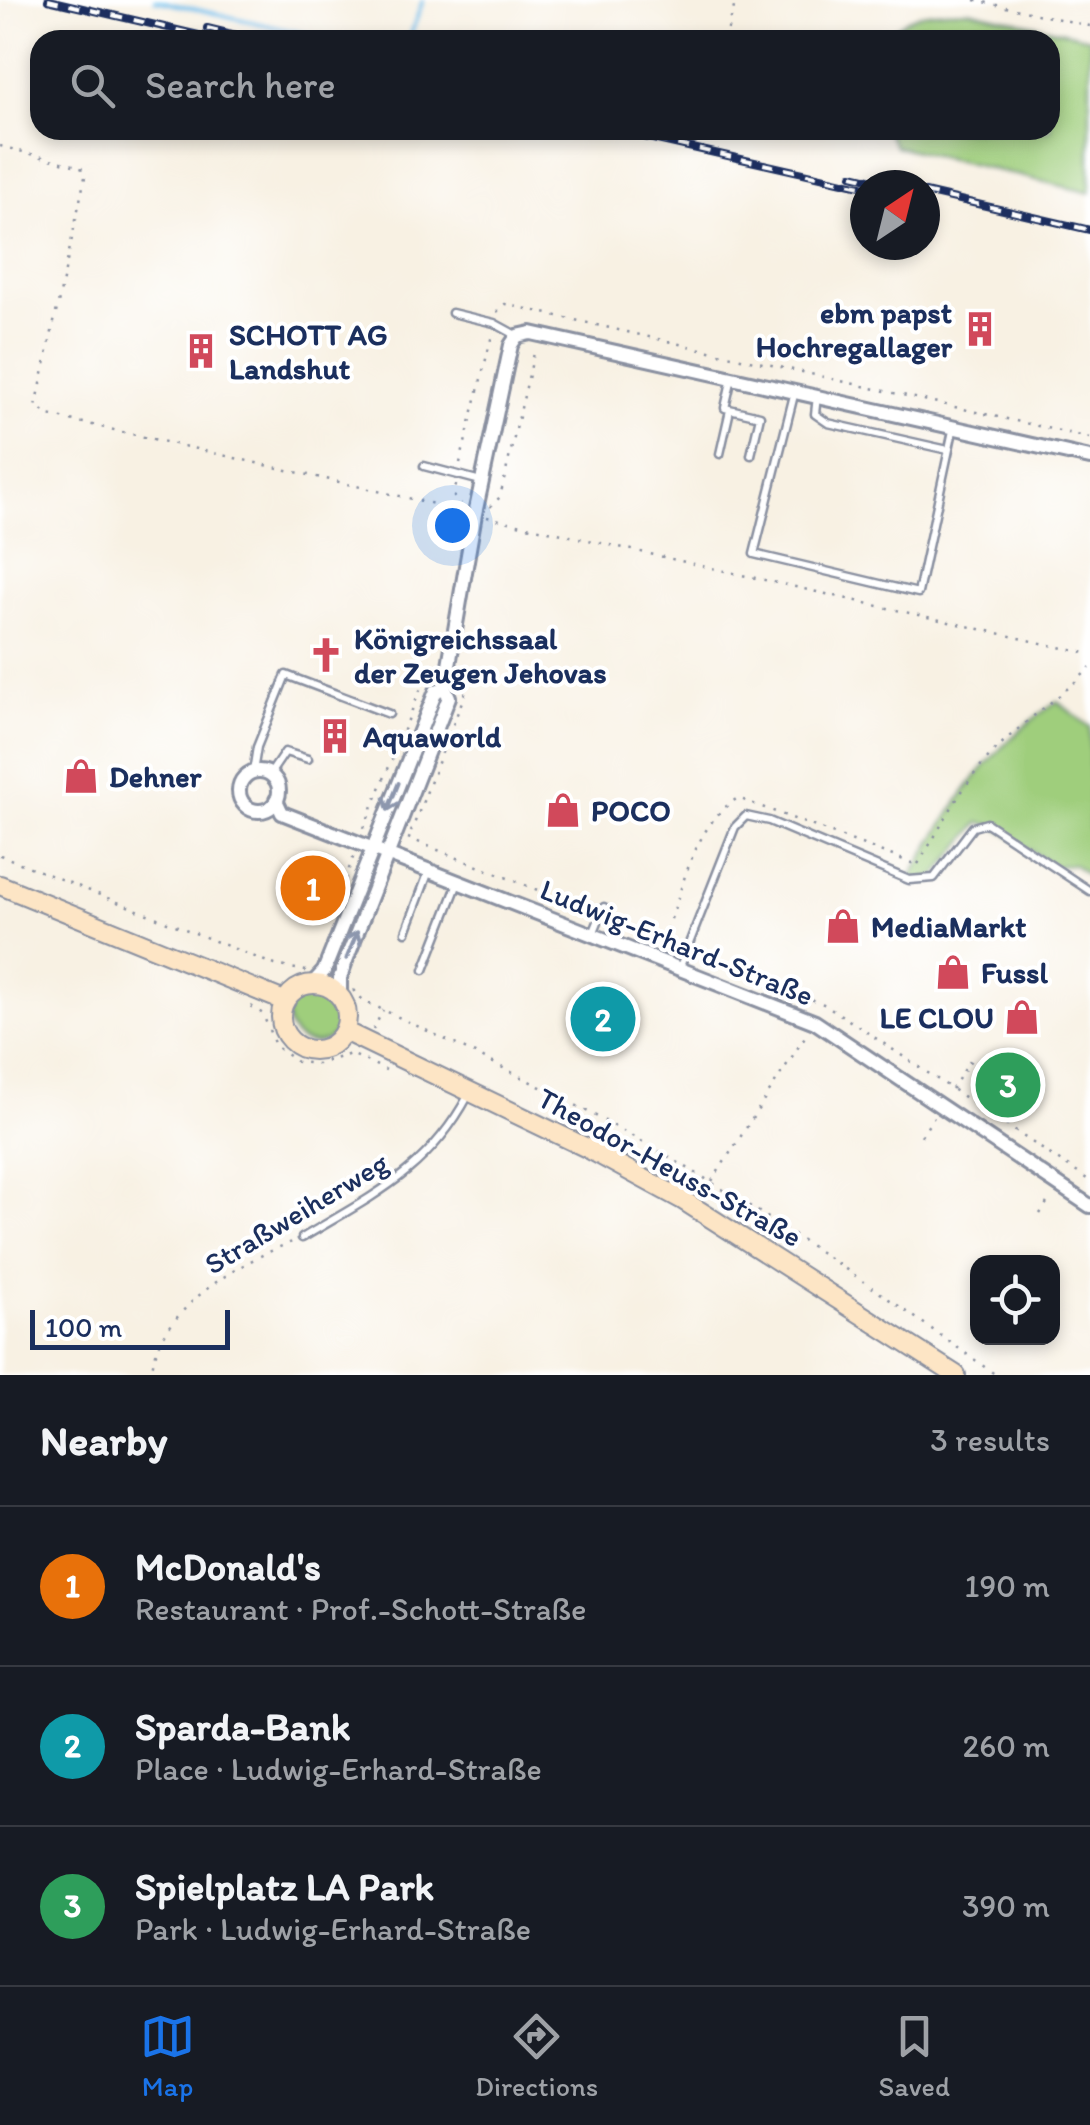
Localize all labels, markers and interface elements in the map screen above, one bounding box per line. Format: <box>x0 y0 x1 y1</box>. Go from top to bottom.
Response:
search box <box>30 30 1060 140</box>
icon: search <box>65 58 120 113</box>
text: Search here <box>145 62 336 108</box>
north arrow <box>850 170 940 260</box>
place label: ebm papst Hochregallager <box>756 294 953 365</box>
building icon: ebm papst Hochregallager <box>961 310 999 348</box>
place label: SCHOTT AG Landshut <box>229 316 388 387</box>
building icon: SCHOTT AG Landshut <box>182 332 220 370</box>
your location <box>427 500 478 551</box>
place label: Königreichssaal der Zeugen Jehovas <box>354 620 607 691</box>
church icon: Königreichssaal der Zeugen Jehovas <box>307 636 345 674</box>
building icon: Aquaworld <box>316 717 354 755</box>
place label: Aquaworld <box>362 718 502 755</box>
shop icon: Dehner <box>62 757 100 795</box>
place label: Dehner <box>109 758 203 795</box>
one-way arrow <box>382 782 400 812</box>
shop icon: POCO <box>544 791 582 829</box>
place label: POCO <box>591 792 671 829</box>
pin: 1 <box>280 850 346 926</box>
street label: Ludwig-Erhard-Straße <box>535 870 819 1014</box>
shop icon: MediaMarkt <box>824 907 862 945</box>
place label: MediaMarkt <box>871 908 1027 945</box>
one-way arrow <box>344 930 362 961</box>
shop icon: Fussl <box>934 953 972 991</box>
place label: Fussl <box>981 954 1048 991</box>
pin: 2 <box>570 982 636 1056</box>
shop icon: LE CLOU <box>1003 998 1041 1036</box>
place label: LE CLOU <box>880 999 994 1036</box>
pin: 3 <box>976 1048 1040 1122</box>
street label: Theodor-Heuss-Straße <box>531 1079 809 1255</box>
street label: Straßweiherweg <box>197 1143 395 1282</box>
map controls <box>970 1255 1060 1345</box>
button: locate <box>970 1255 1060 1345</box>
scale bar <box>30 1305 230 1350</box>
text: 100 m <box>45 1310 122 1344</box>
text: Nearby <box>40 1415 167 1466</box>
text: 3 results <box>930 1421 1050 1459</box>
text: McDonald's <box>135 1544 321 1590</box>
text: 1 <box>65 1567 80 1605</box>
text: 190 m <box>965 1567 1050 1605</box>
text: Restaurant · Prof.-Schott-Straße <box>135 1590 586 1628</box>
text: Sparda-Bank <box>135 1704 350 1750</box>
text: 2 <box>64 1727 81 1765</box>
text: 260 m <box>962 1727 1050 1765</box>
text: Place · Ludwig-Erhard-Straße <box>135 1750 542 1788</box>
text: Spielplatz LA Park <box>135 1864 434 1910</box>
text: 3 <box>64 1887 81 1925</box>
text: 390 m <box>962 1887 1050 1925</box>
text: Park · Ludwig-Erhard-Straße <box>135 1910 531 1948</box>
tab: Map <box>140 2009 195 2103</box>
tab: Directions <box>475 2009 598 2103</box>
tab: Saved <box>878 2009 950 2103</box>

